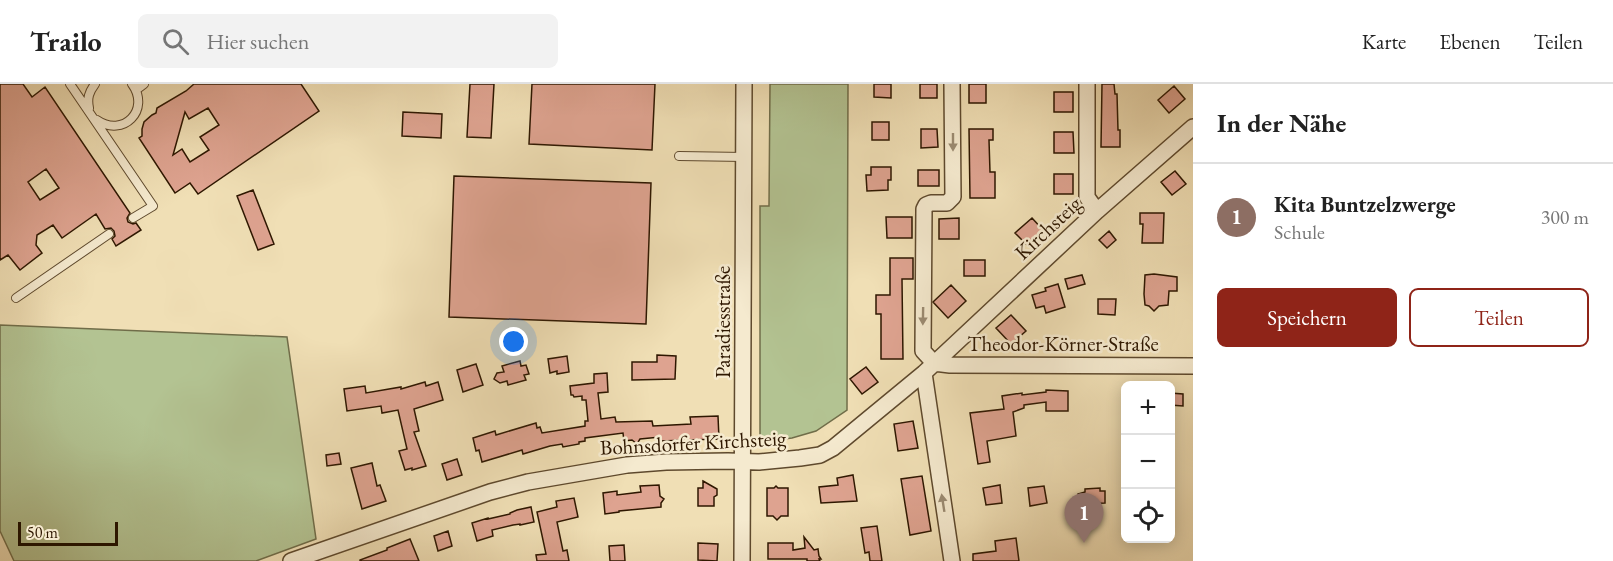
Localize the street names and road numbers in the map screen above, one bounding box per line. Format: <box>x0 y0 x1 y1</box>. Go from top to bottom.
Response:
street label: Kirchsteig <box>1009 189 1087 265</box>
street label: Paradiesstraße <box>709 266 736 378</box>
street label: Theodor-Körner-Straße <box>967 330 1159 357</box>
street label: Bohnsdorfer Kirchsteig <box>599 424 788 461</box>

